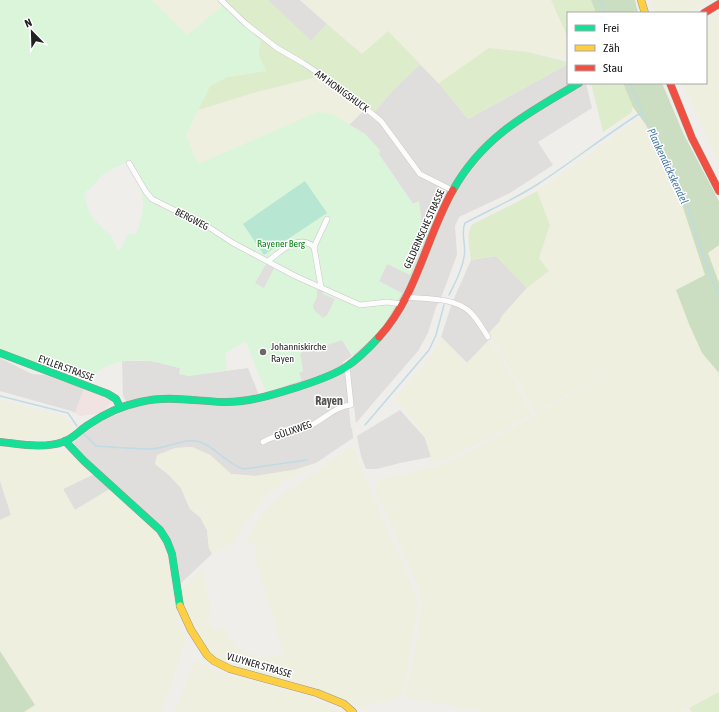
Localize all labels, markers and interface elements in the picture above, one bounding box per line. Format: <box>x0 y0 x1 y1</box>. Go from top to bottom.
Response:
north arrow <box>12 12 52 52</box>
legend <box>567 12 707 84</box>
text: N <box>23 16 33 30</box>
text: Frei <box>603 21 619 35</box>
text: Zäh <box>603 41 620 55</box>
text: Stau <box>603 61 623 75</box>
street label: AM HONIGSHUCK <box>313 68 371 114</box>
water label: Plankendickskendel <box>645 126 691 206</box>
street label: GELDERNSCHE STRASSE <box>402 187 447 270</box>
street label: BERGWEG <box>173 206 211 232</box>
park label: Rayener Berg <box>257 238 306 249</box>
place label: Johanniskirche Rayen <box>271 341 327 364</box>
marker: Johanniskirche Rayen <box>258 347 268 357</box>
street label: EYLLER STRASSE <box>37 353 96 383</box>
district label: Rayen <box>315 394 343 408</box>
street label: GÜLIXWEG <box>273 418 313 442</box>
street label: VLUYNER STRASSE <box>225 651 293 680</box>

